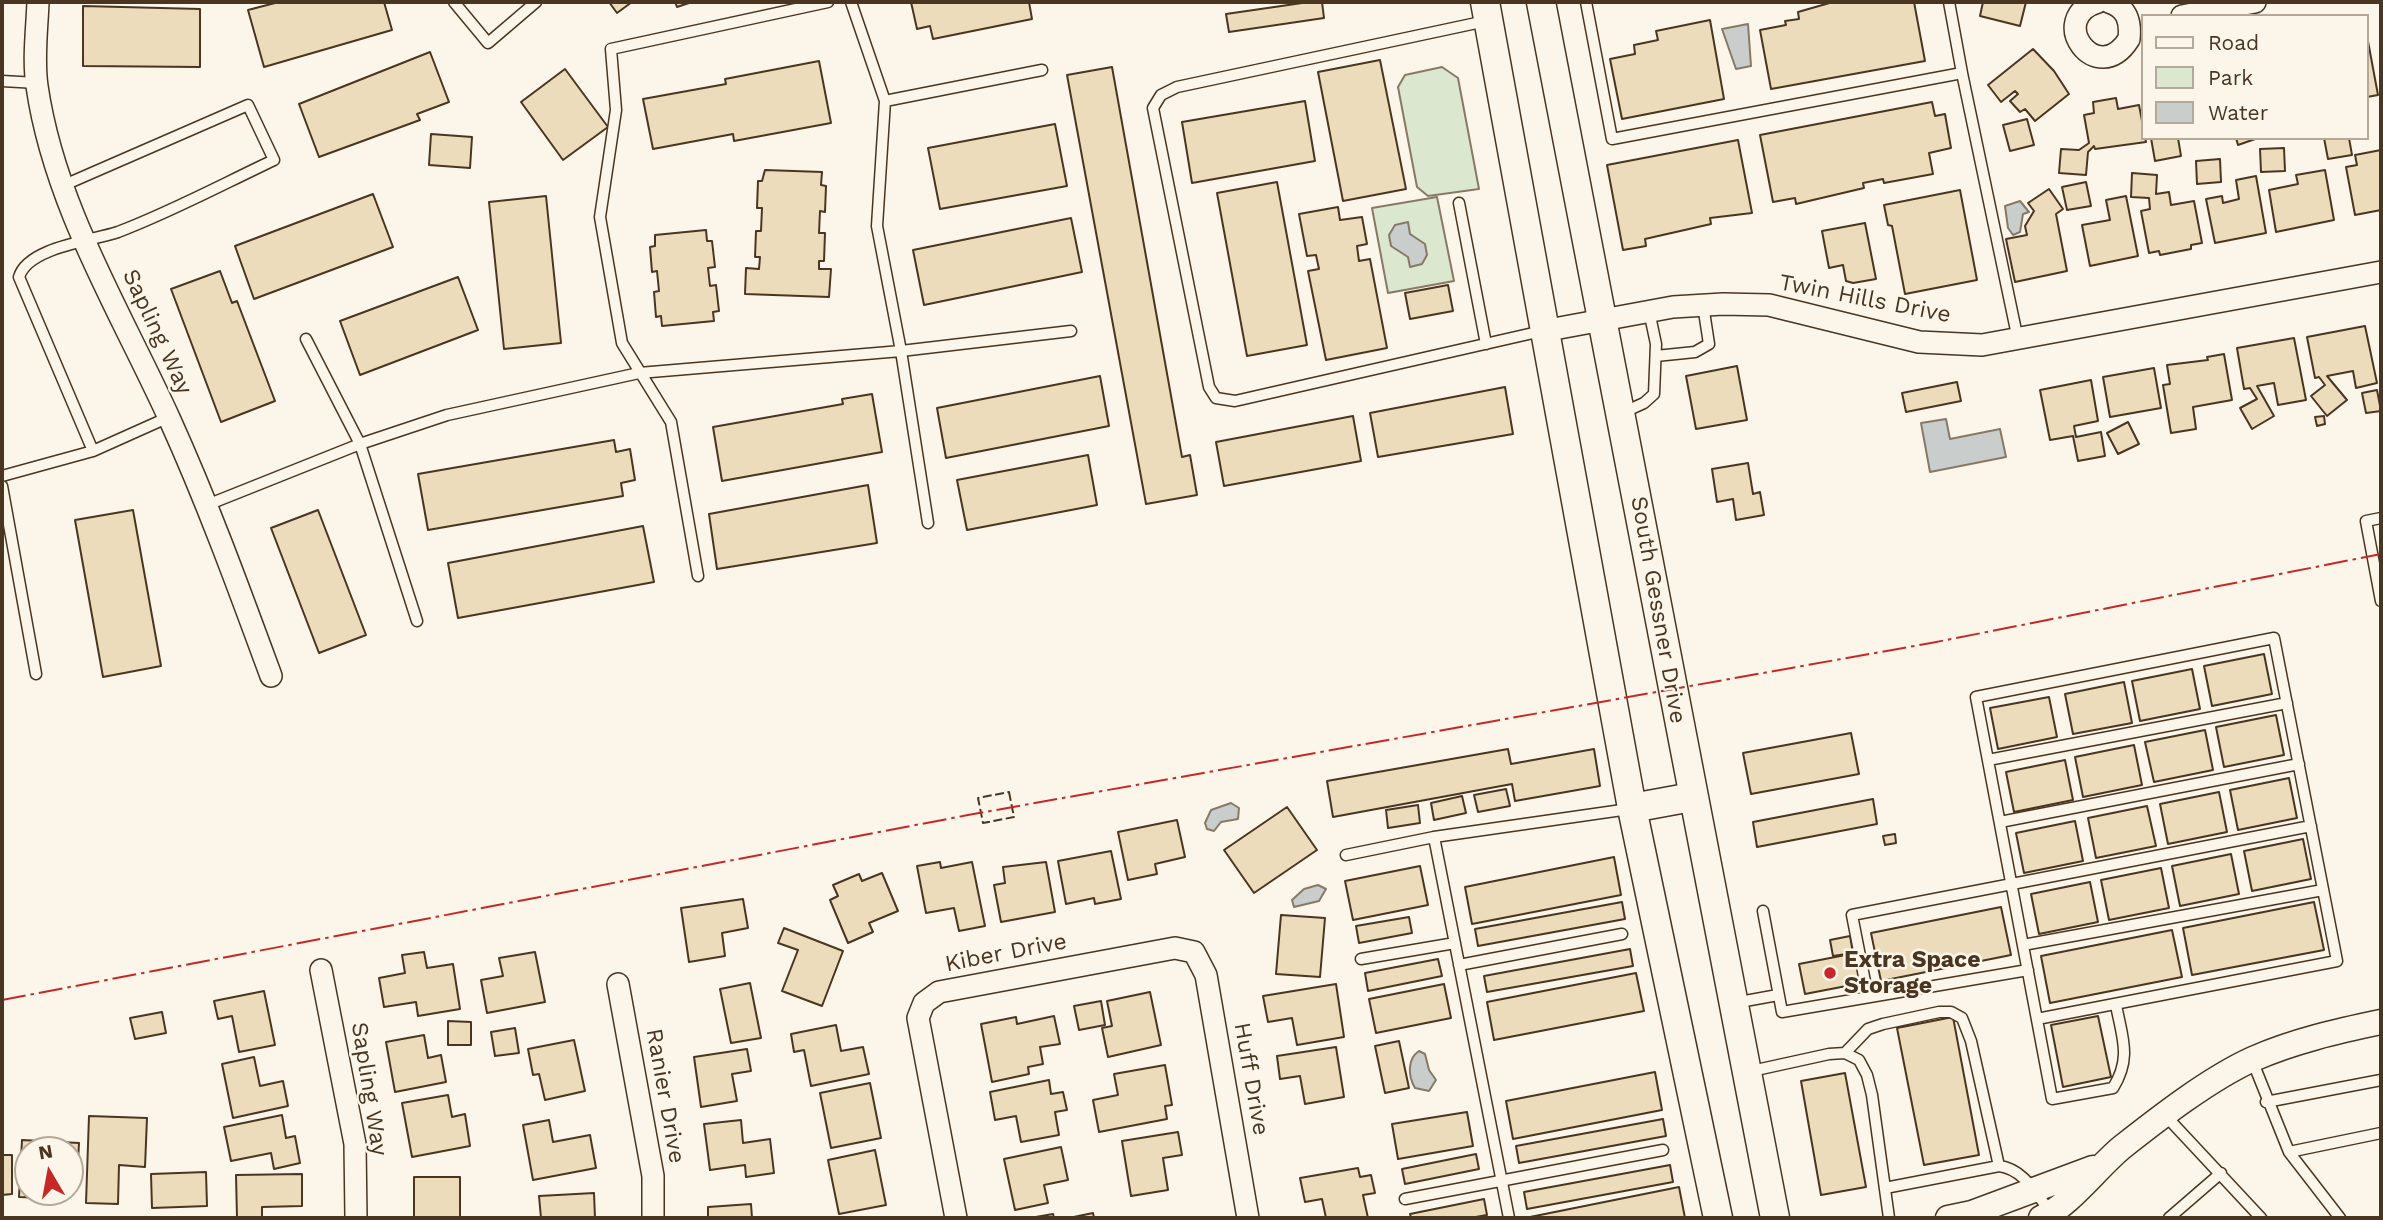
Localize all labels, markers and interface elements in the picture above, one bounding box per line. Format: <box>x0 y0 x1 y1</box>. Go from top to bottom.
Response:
legend <box>2142 14 2369 140</box>
text: Road <box>2208 30 2259 55</box>
text: Park <box>2208 65 2253 90</box>
text: Water <box>2208 100 2268 125</box>
street label: Sapling Way <box>116 265 198 399</box>
street label: Twin Hills Drive <box>1777 269 1953 329</box>
street label: South Gessner Drive <box>1624 494 1692 726</box>
street label: Kiber Drive <box>943 928 1069 978</box>
place label: Extra Space Storage <box>1844 946 1980 1000</box>
marker: Extra Space Storage <box>1822 965 1838 981</box>
street label: Sapling Way <box>345 1020 393 1158</box>
street label: Huff Drive <box>1228 1020 1274 1138</box>
street label: Ranier Drive <box>640 1026 690 1166</box>
north arrow <box>14 1136 84 1206</box>
text: N <box>37 1139 55 1164</box>

